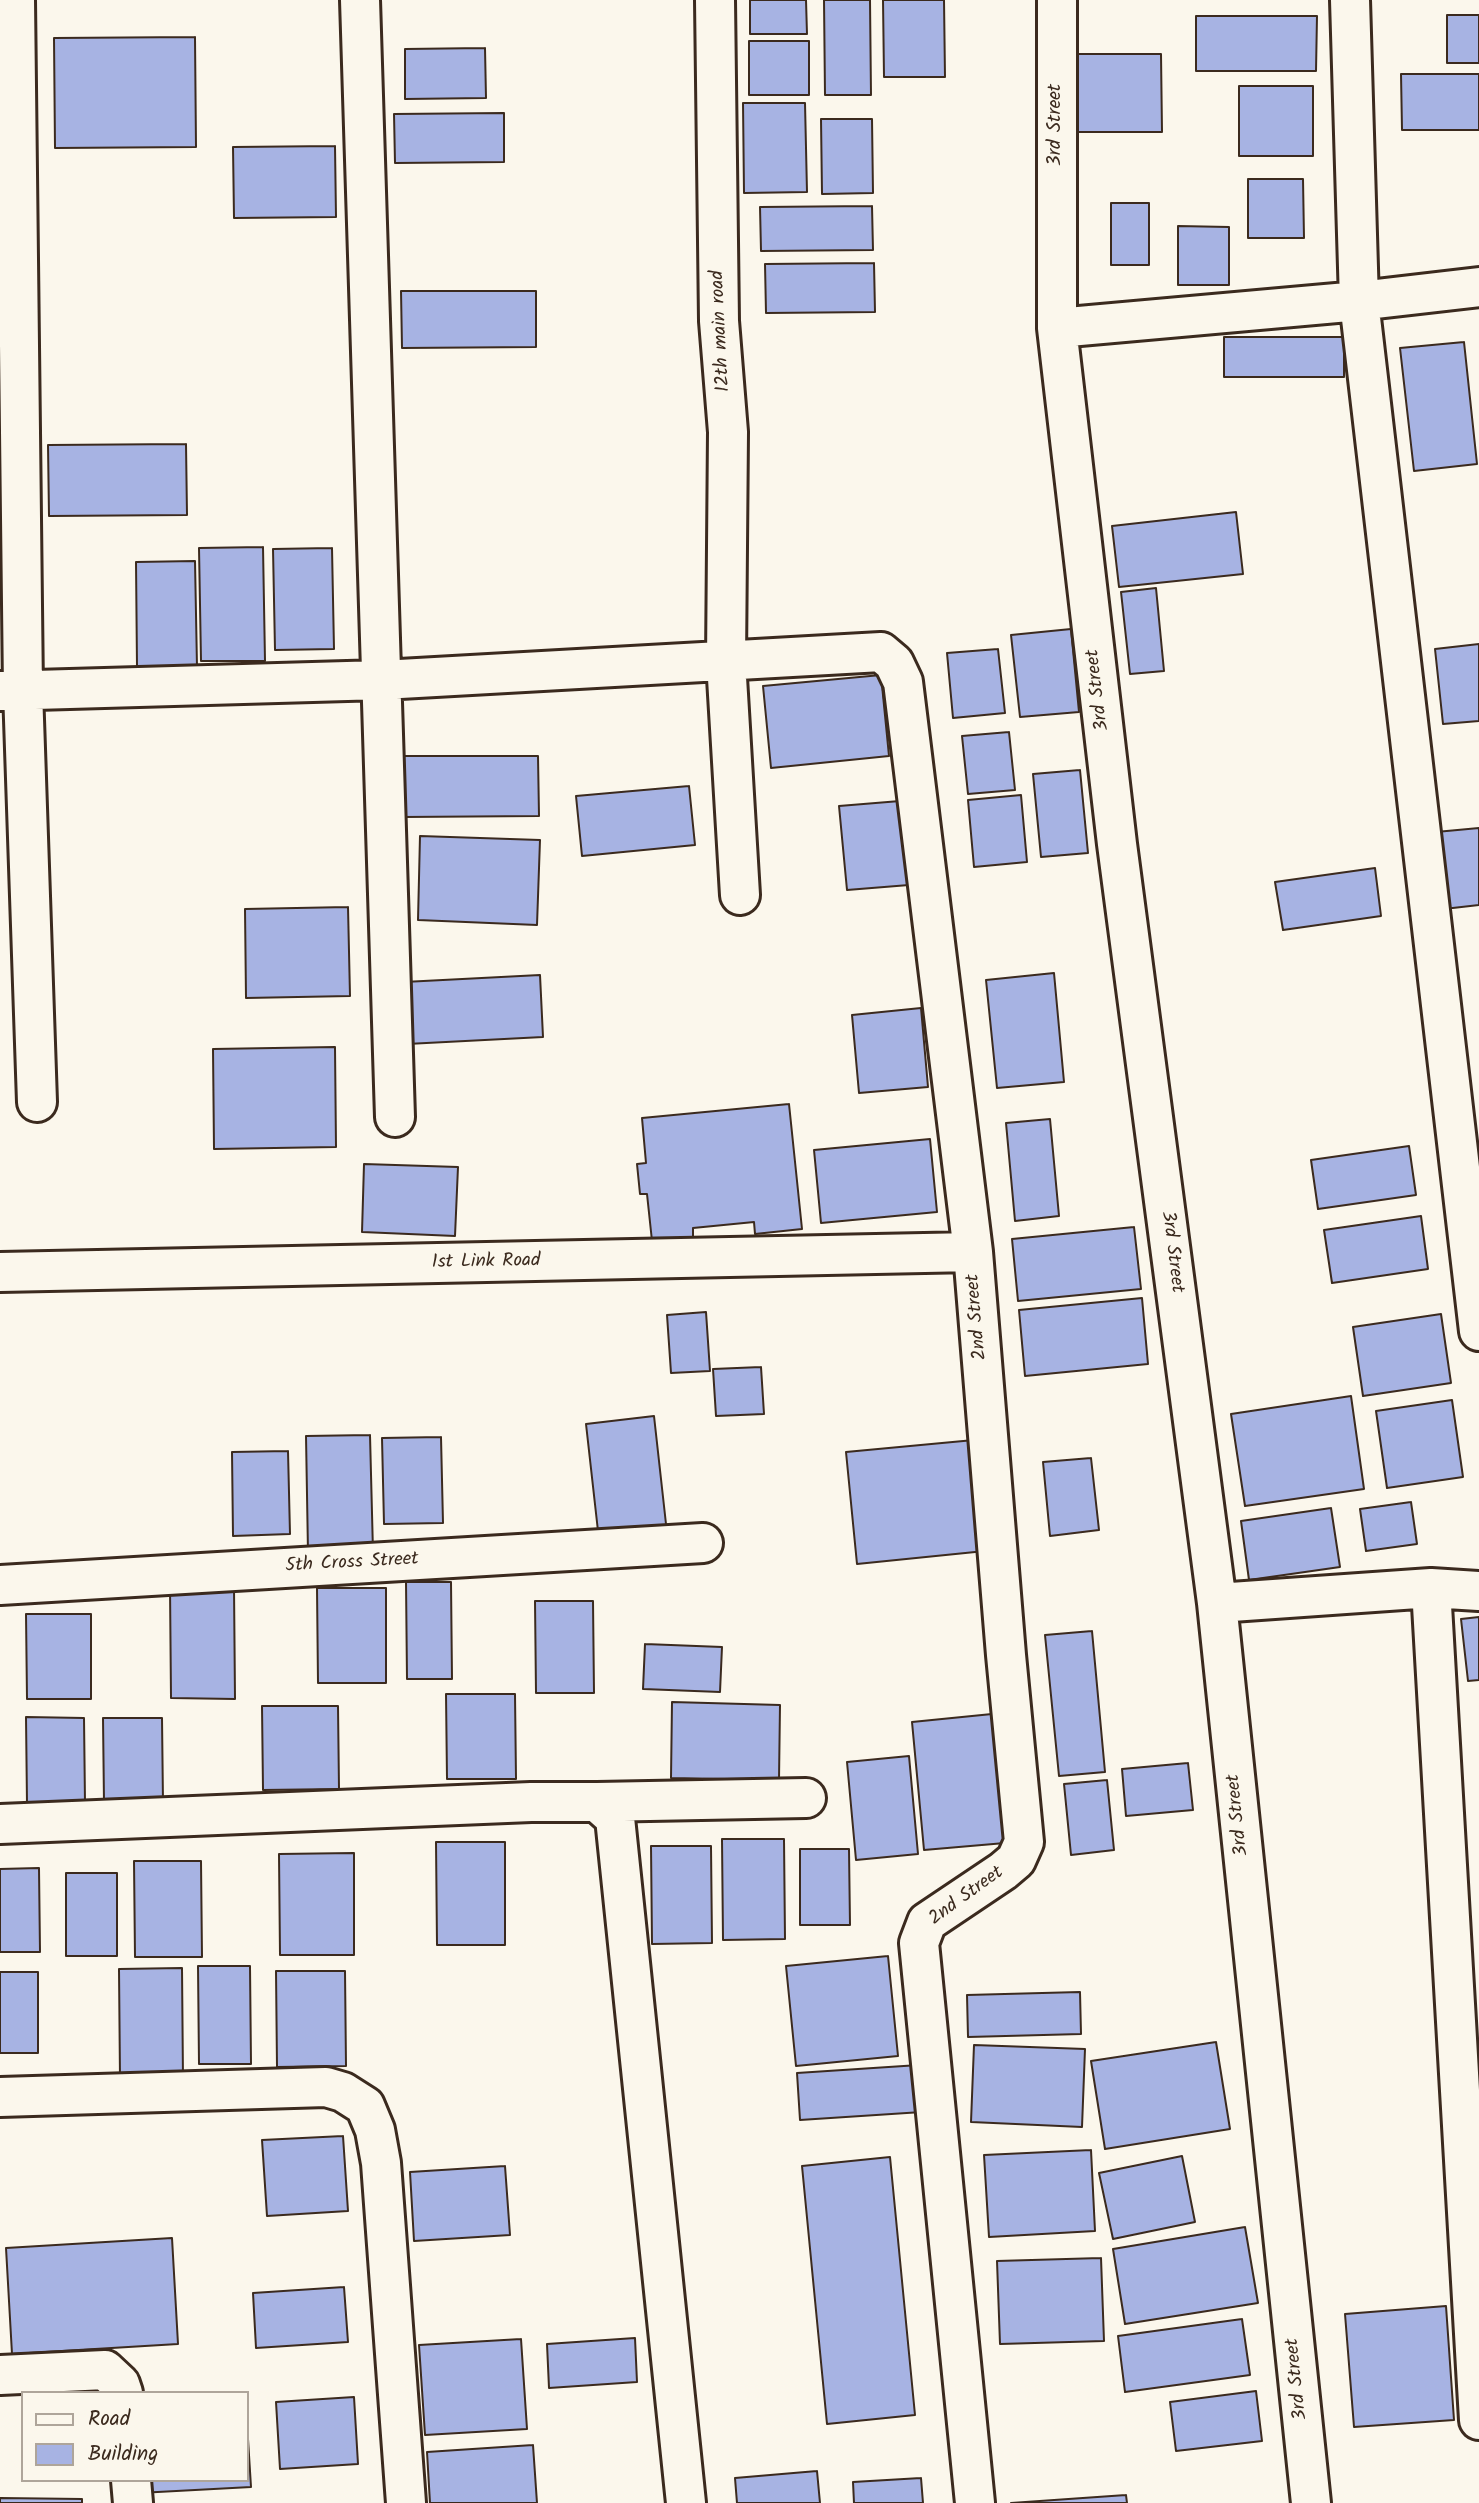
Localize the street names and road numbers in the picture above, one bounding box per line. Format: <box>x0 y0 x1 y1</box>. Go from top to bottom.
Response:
street label: 3rd Street <box>1046 84 1068 166</box>
street label: 12th main road <box>707 270 737 392</box>
street label: 3rd Street <box>1083 648 1115 732</box>
street label: 3rd Street <box>1155 1210 1187 1294</box>
street label: 1st Link Road <box>431 1251 541 1275</box>
street label: 2nd Street <box>963 1273 993 1361</box>
street label: 5th Cross Street <box>285 1549 419 1579</box>
street label: 3rd Street <box>1223 1773 1255 1857</box>
street label: 2nd Street <box>925 1862 1009 1932</box>
street label: 3rd Street <box>1282 2337 1314 2421</box>

